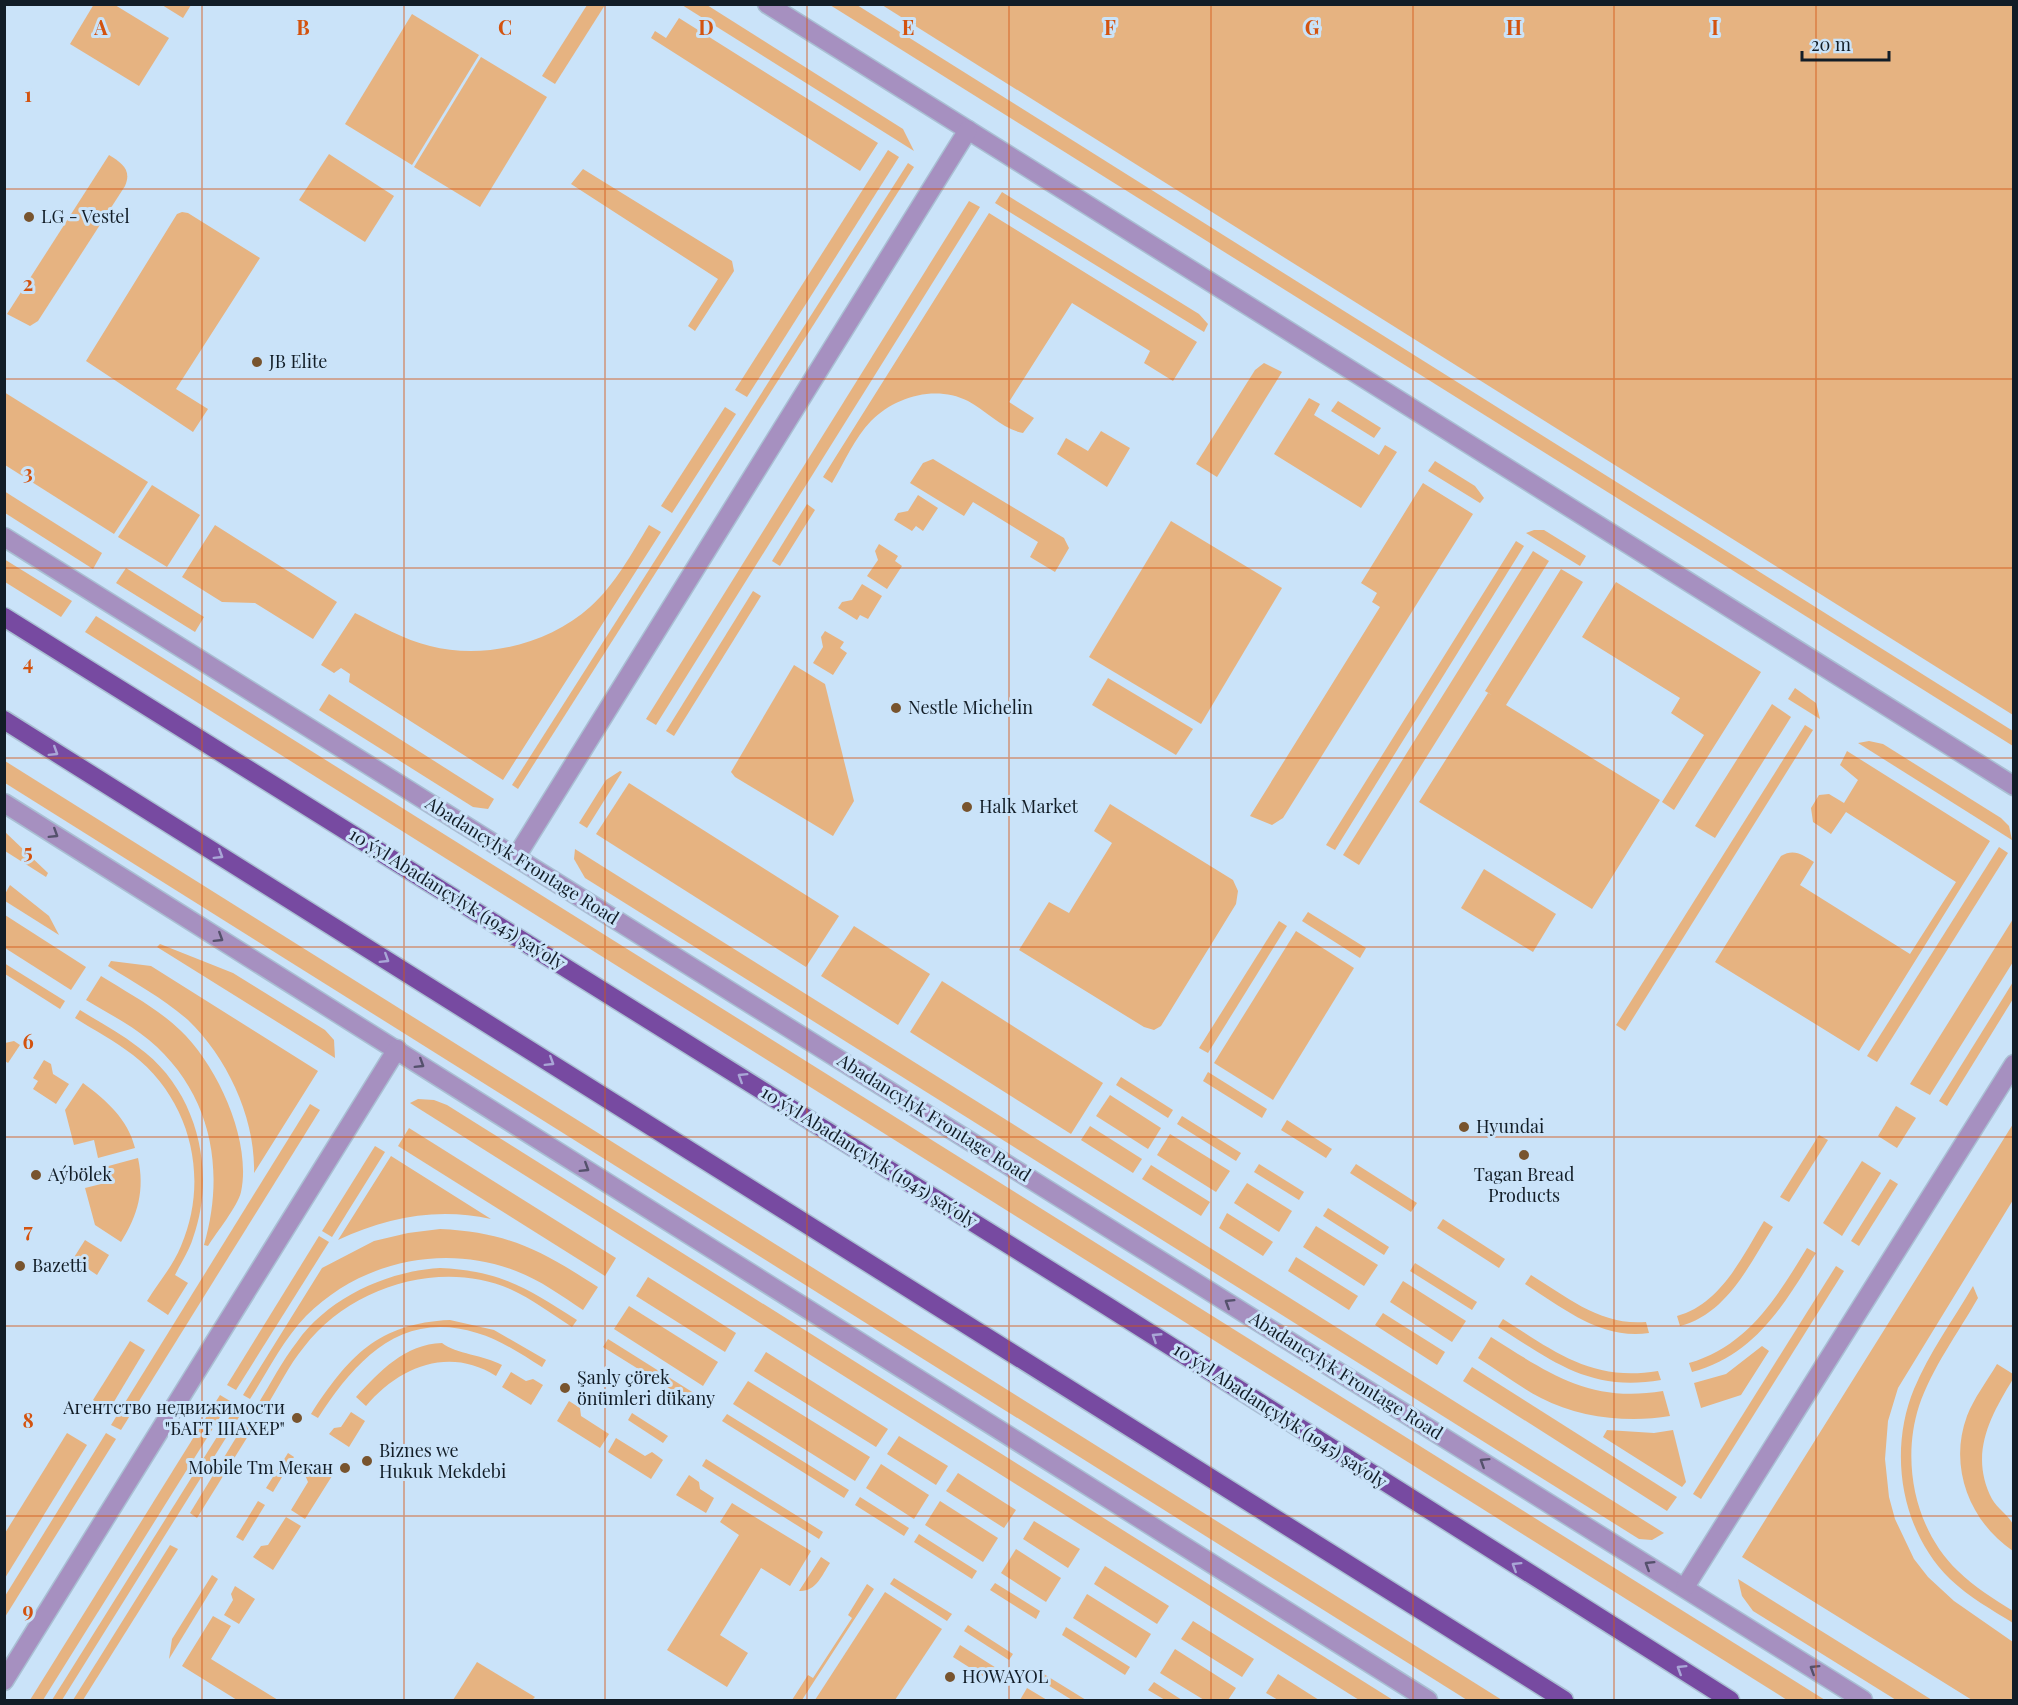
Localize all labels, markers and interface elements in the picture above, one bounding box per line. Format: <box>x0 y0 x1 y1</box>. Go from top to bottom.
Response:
text: A <box>93 13 108 40</box>
text: B <box>296 13 310 40</box>
text: C <box>498 13 512 40</box>
text: D <box>698 13 714 40</box>
text: E <box>902 13 914 40</box>
text: F <box>1104 13 1116 40</box>
text: G <box>1305 13 1320 40</box>
text: H <box>1506 13 1522 40</box>
text: I <box>1711 13 1719 40</box>
scale bar <box>1802 24 1889 62</box>
text: 20 m <box>1811 32 1851 56</box>
text: 1 <box>24 80 32 107</box>
place label: LG - Vestel <box>41 204 130 228</box>
marker: LG - Vestel <box>22 210 36 224</box>
text: 2 <box>23 269 33 296</box>
place label: JB Elite <box>268 349 327 373</box>
marker: JB Elite <box>250 355 264 369</box>
text: 3 <box>23 458 33 485</box>
text: 4 <box>23 648 33 675</box>
place label: Nestle Michelin <box>908 695 1033 719</box>
marker: Nestle Michelin <box>889 701 903 715</box>
one-way arrow <box>48 744 58 756</box>
street label: Abadancylyk Frontage Road <box>421 790 624 930</box>
place label: Halk Market <box>979 794 1079 818</box>
marker: Halk Market <box>960 800 974 814</box>
street label: 10 ýyl Abadançylyk (1945) şaýoly <box>345 822 570 975</box>
one-way arrow <box>48 827 58 839</box>
text: 5 <box>23 837 33 864</box>
one-way arrow <box>213 848 223 860</box>
one-way arrow <box>213 930 223 942</box>
one-way arrow <box>378 951 389 962</box>
text: 6 <box>22 1027 34 1054</box>
street label: Abadancylyk Frontage Road <box>833 1047 1036 1187</box>
one-way arrow <box>544 1055 554 1067</box>
one-way arrow <box>414 1056 424 1068</box>
one-way arrow <box>738 1073 748 1085</box>
street label: 10 ýyl Abadançylyk (1945) şaýoly <box>757 1080 982 1233</box>
place label: Hyundai <box>1476 1114 1544 1138</box>
marker: Hyundai <box>1457 1120 1471 1134</box>
marker: Tagan Bread Products <box>1517 1148 1531 1162</box>
one-way arrow <box>578 1161 589 1172</box>
place label: Aýbölek <box>47 1162 112 1186</box>
place label: Tagan Bread Products <box>1474 1162 1575 1207</box>
marker: Aýbölek <box>29 1168 43 1182</box>
text: 7 <box>23 1216 33 1243</box>
place label: Bazetti <box>32 1253 87 1277</box>
marker: Bazetti <box>13 1259 27 1273</box>
one-way arrow <box>1225 1298 1235 1310</box>
street label: Abadancylyk Frontage Road <box>1245 1305 1448 1445</box>
one-way arrow <box>1152 1333 1163 1344</box>
street label: 10 ýyl Abadançylyk (1945) şaýoly <box>1169 1337 1392 1493</box>
place label: Şanly çörek önümleri dükany <box>577 1365 715 1410</box>
marker: Şanly çörek önümleri dükany <box>558 1381 572 1395</box>
place label: Агентство недвижимости "БАГТ ШАХЕР" <box>62 1395 285 1440</box>
text: 8 <box>22 1406 34 1433</box>
marker: Агентство недвижимости "БАГТ ШАХЕР" <box>290 1411 304 1425</box>
place label: Biznes we Hukuk Mekdebi <box>379 1438 506 1483</box>
marker: Biznes we Hukuk Mekdebi <box>360 1454 374 1468</box>
place label: Mobile Tm Мекан <box>188 1455 333 1479</box>
one-way arrow <box>1480 1457 1490 1469</box>
marker: Mobile Tm Мекан <box>338 1461 352 1475</box>
one-way arrow <box>1512 1561 1522 1573</box>
one-way arrow <box>1645 1561 1656 1572</box>
text: 9 <box>22 1595 34 1622</box>
place label: HOWAYOL <box>962 1664 1049 1688</box>
one-way arrow <box>1677 1665 1687 1677</box>
one-way arrow <box>1810 1665 1820 1677</box>
marker: HOWAYOL <box>943 1670 957 1684</box>

